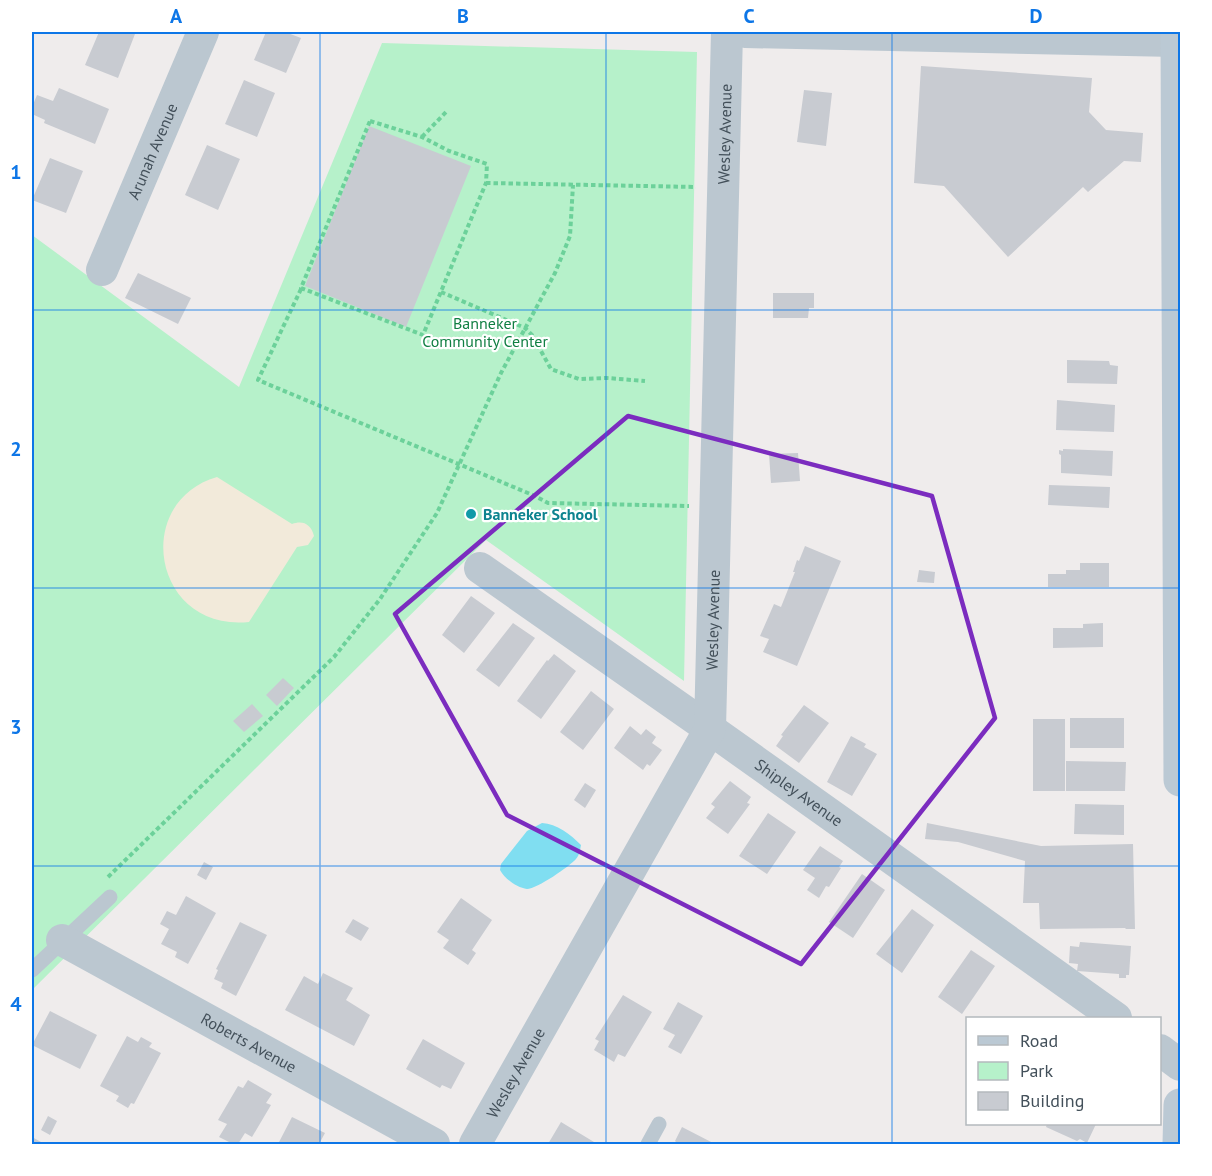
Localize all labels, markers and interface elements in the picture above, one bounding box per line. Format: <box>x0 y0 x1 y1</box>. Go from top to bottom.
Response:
text: A <box>170 3 183 29</box>
text: B <box>457 3 469 29</box>
text: C <box>743 3 755 29</box>
text: D <box>1030 3 1043 29</box>
street label: Wesley Avenue <box>713 84 736 185</box>
street label: Arunah Avenue <box>123 100 182 202</box>
text: 1 <box>10 159 22 185</box>
park label: Banneker Community Center <box>422 313 548 351</box>
text: 2 <box>10 436 22 462</box>
place label: Banneker School <box>483 504 598 524</box>
marker: Banneker School <box>464 507 478 521</box>
street label: Wesley Avenue <box>701 569 724 670</box>
text: 3 <box>10 714 22 740</box>
street label: Shipley Avenue <box>751 754 847 830</box>
text: 4 <box>10 991 22 1017</box>
street label: Roberts Avenue <box>197 1008 300 1077</box>
legend <box>966 1017 1161 1125</box>
street label: Wesley Avenue <box>482 1024 549 1121</box>
text: Road <box>1020 1029 1058 1052</box>
text: Park <box>1020 1059 1053 1082</box>
text: Building <box>1020 1089 1084 1112</box>

